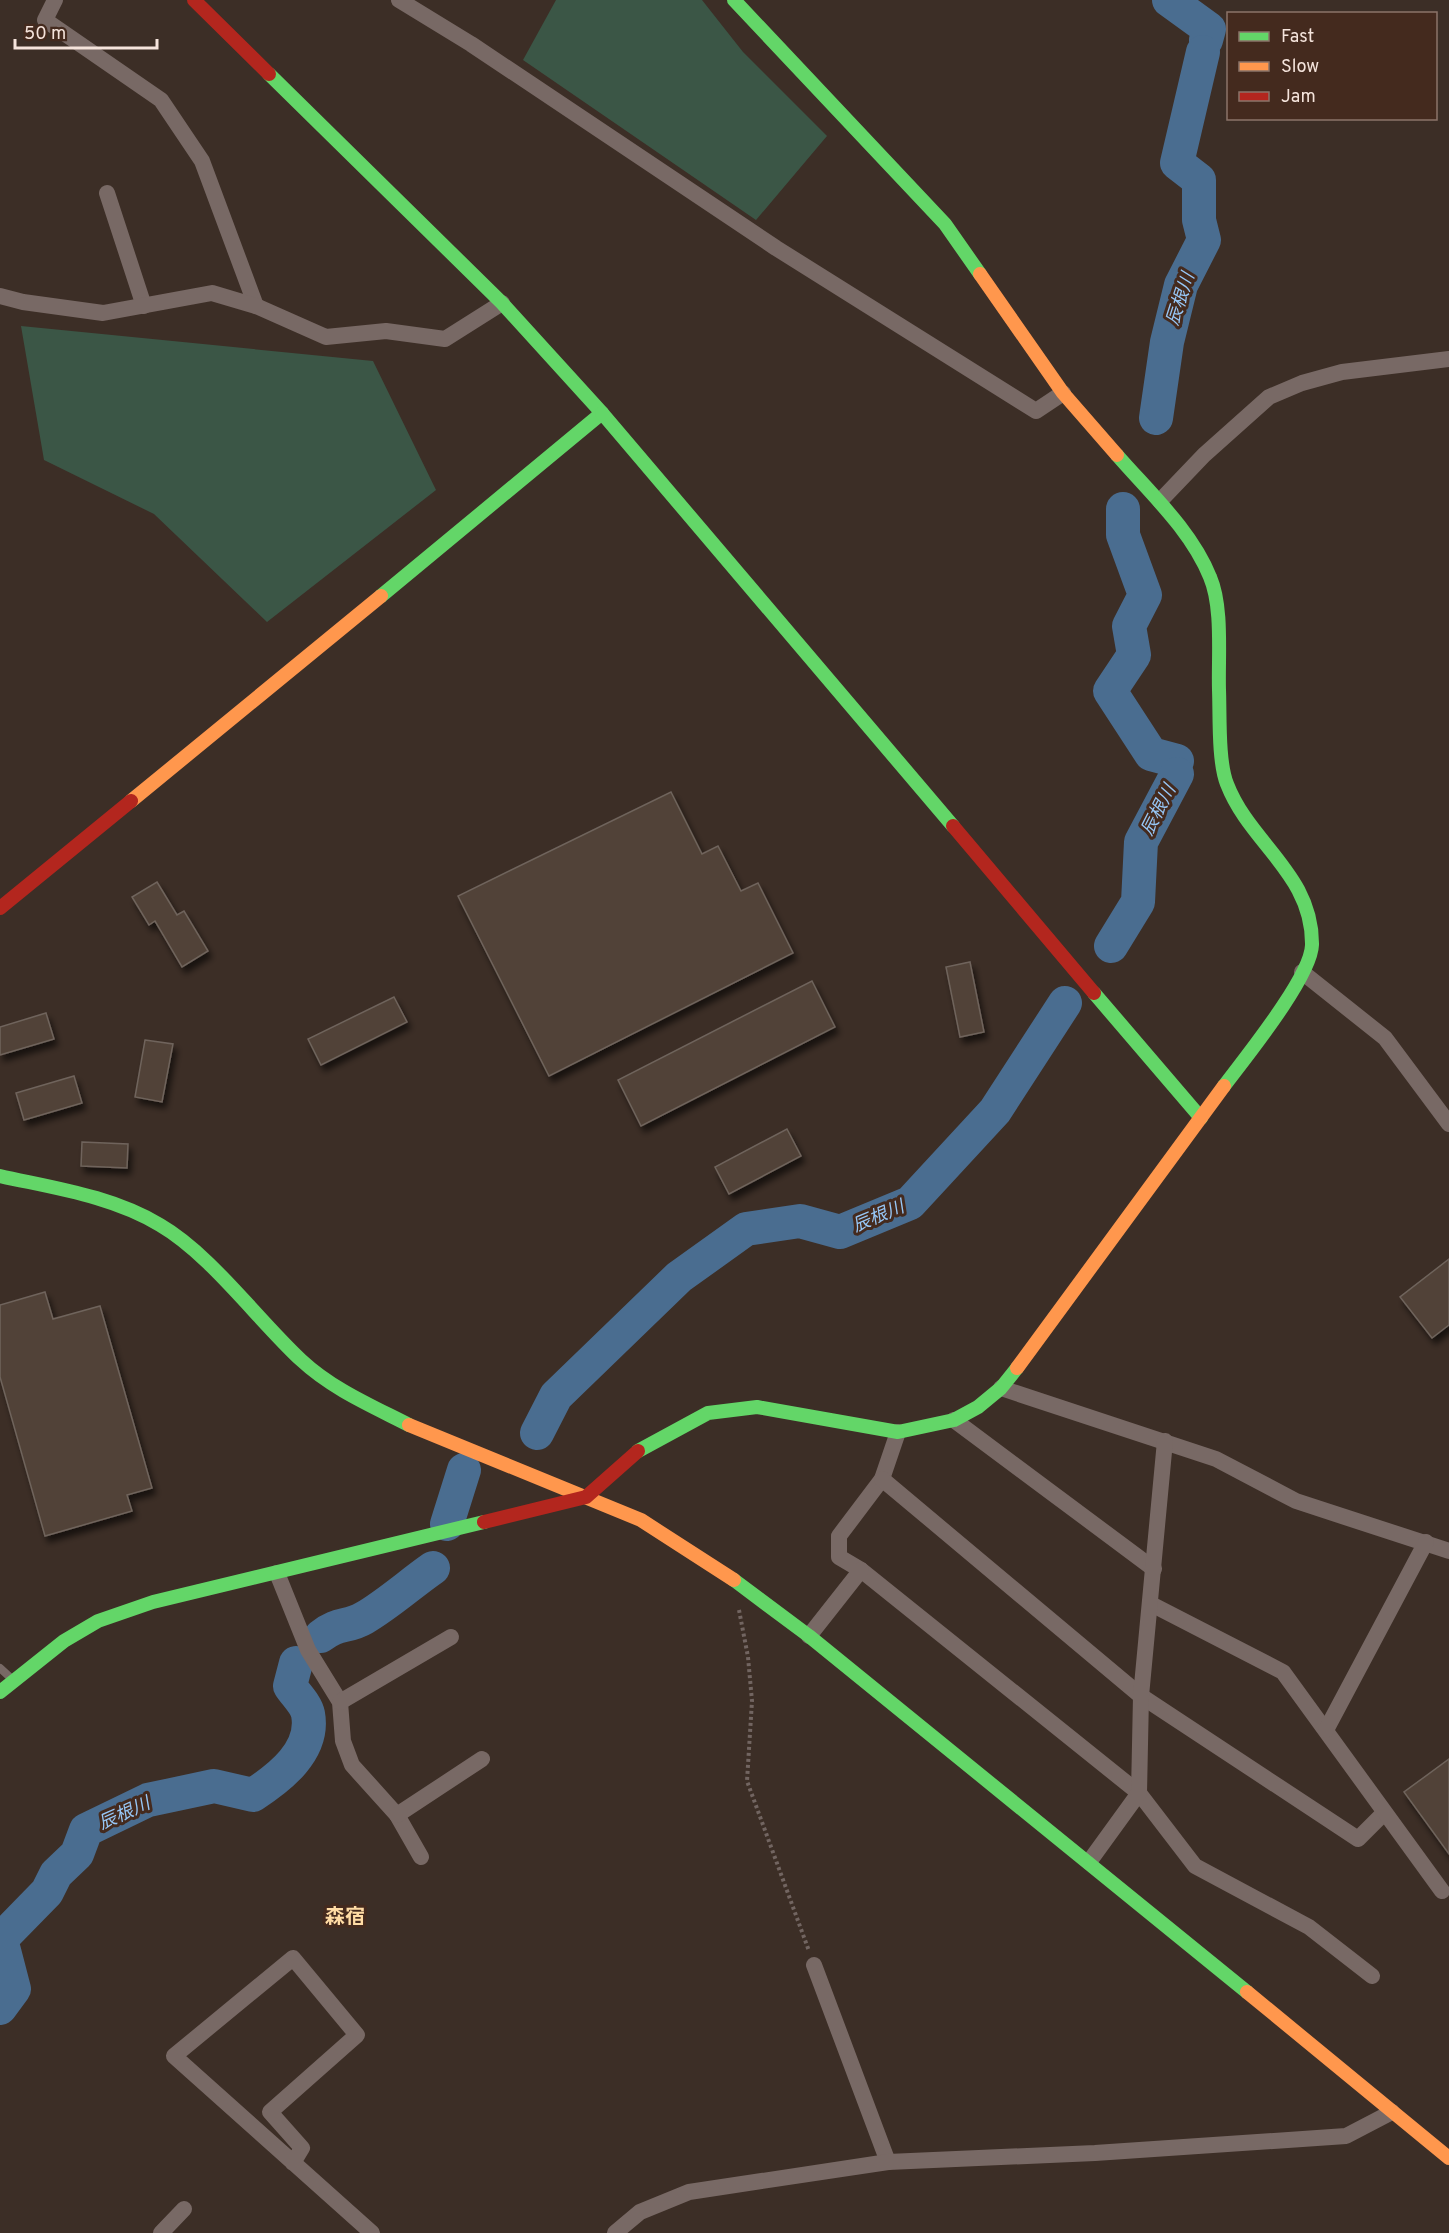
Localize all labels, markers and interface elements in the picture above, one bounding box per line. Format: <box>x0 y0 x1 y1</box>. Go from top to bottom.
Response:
scale bar <box>15 12 158 50</box>
legend <box>1227 12 1437 120</box>
text: 50 m <box>24 23 66 46</box>
text: Fast <box>1281 26 1314 49</box>
text: Slow <box>1281 56 1319 79</box>
text: Jam <box>1281 86 1316 109</box>
water label: 辰根川 <box>1162 268 1201 329</box>
water label: 辰根川 <box>1137 780 1183 840</box>
water label: 辰根川 <box>849 1195 910 1239</box>
water label: 辰根川 <box>95 1792 156 1836</box>
district label: 森宿 <box>325 1905 365 1931</box>

